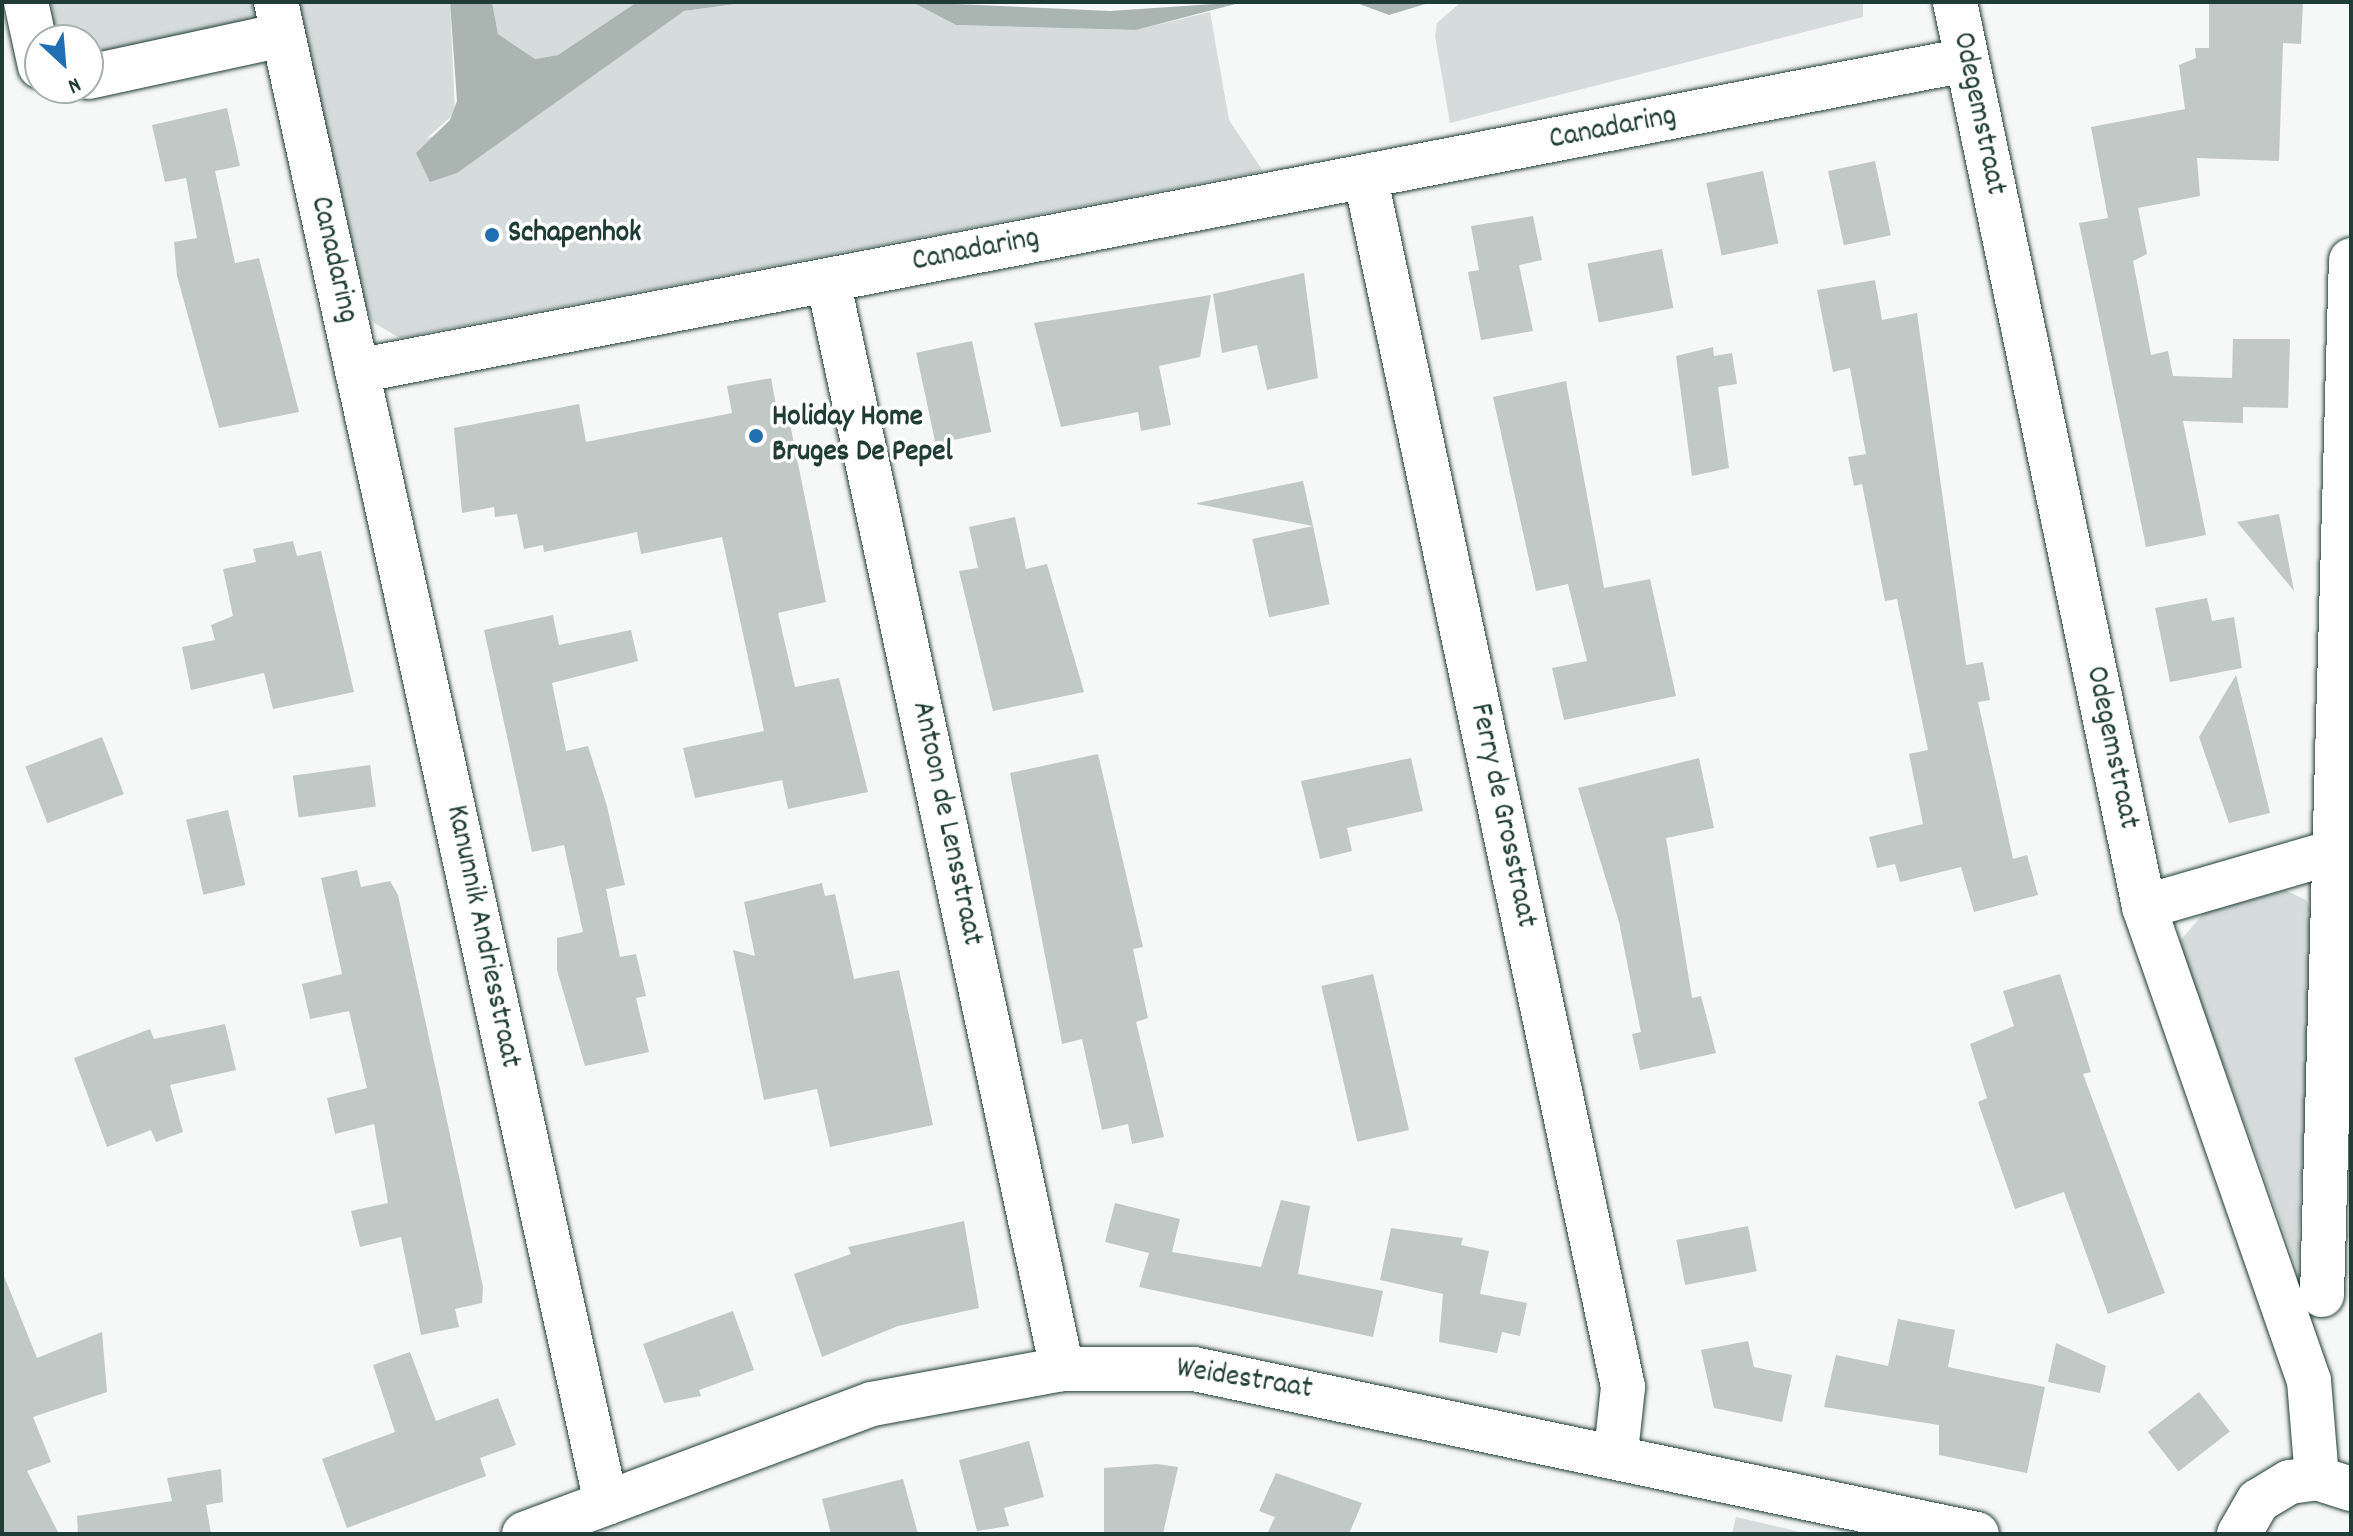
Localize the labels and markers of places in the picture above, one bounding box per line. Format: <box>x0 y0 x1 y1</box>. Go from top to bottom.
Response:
place label: Schapenhok <box>508 217 641 253</box>
marker: Schapenhok <box>483 226 501 244</box>
place label: Holiday Home Bruges De Pepel <box>772 401 953 472</box>
marker: Holiday Home Bruges De Pepel <box>747 427 765 445</box>

